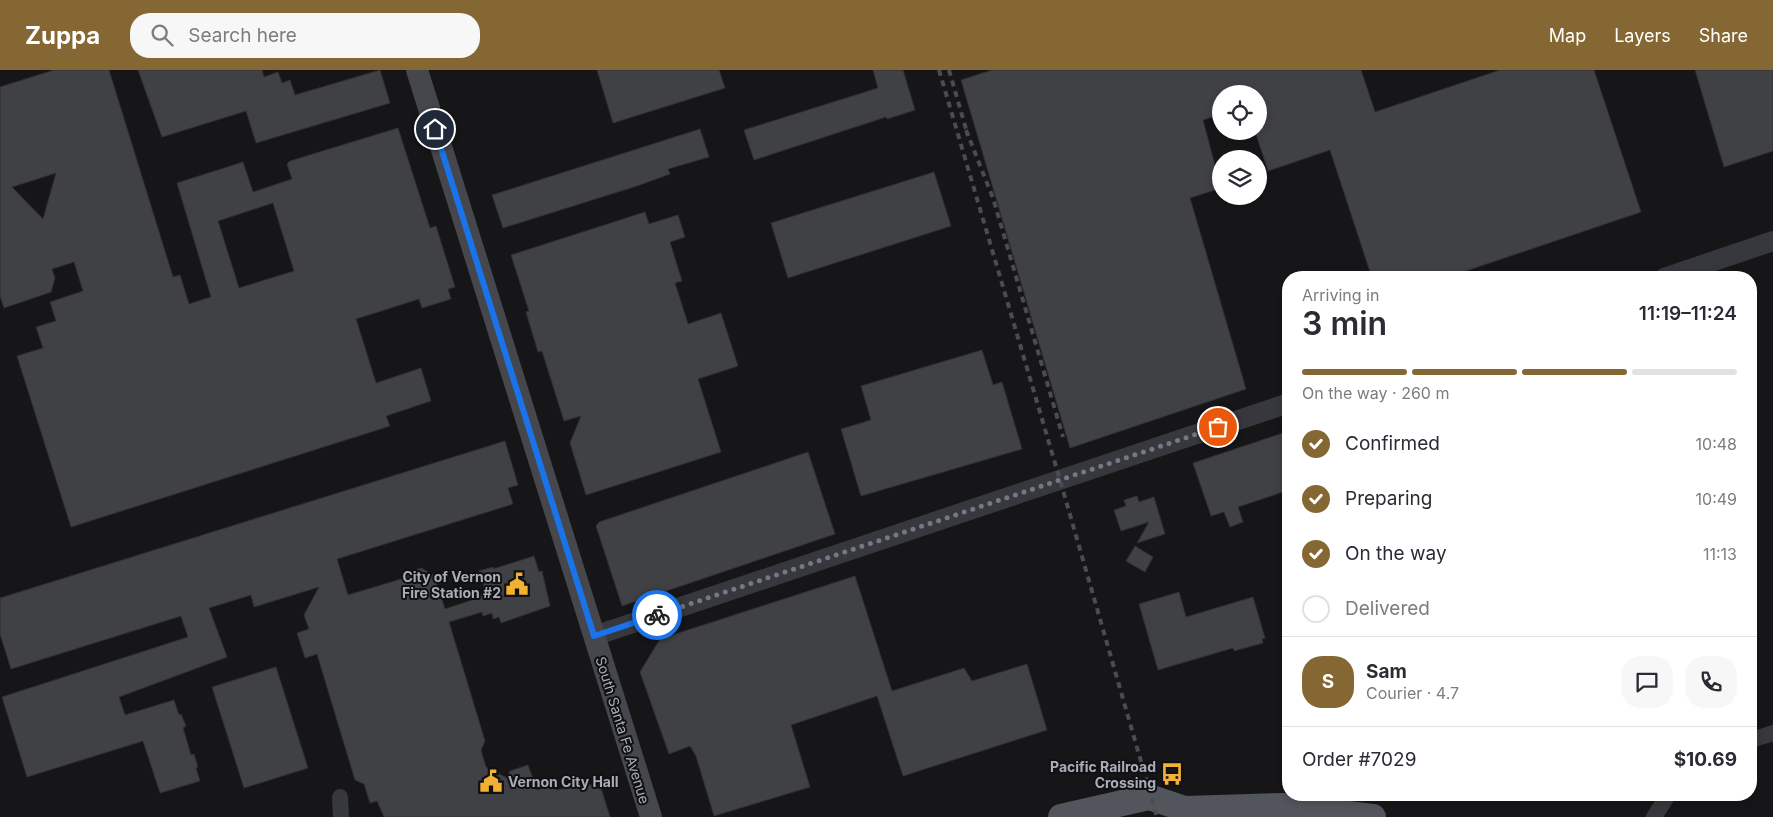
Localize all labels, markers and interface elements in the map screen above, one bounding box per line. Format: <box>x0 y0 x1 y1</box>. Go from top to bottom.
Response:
search box <box>130 13 480 58</box>
text: Zuppa <box>25 21 100 50</box>
icon: search <box>148 21 176 49</box>
text: Search here <box>188 24 297 47</box>
text: Map <box>1549 25 1586 46</box>
text: Layers <box>1614 25 1671 46</box>
text: Share <box>1699 25 1748 46</box>
map controls <box>1212 85 1267 205</box>
button: locate <box>1212 85 1267 140</box>
pin <box>414 108 456 150</box>
icon: home <box>421 115 449 143</box>
button: layers <box>1212 150 1267 205</box>
text: Arriving in <box>1302 285 1379 305</box>
text: 11:19–11:24 <box>1639 302 1737 325</box>
text: 3 min <box>1302 304 1387 343</box>
text: On the way · 260 m <box>1302 383 1449 403</box>
pin <box>1197 406 1239 448</box>
icon: bag <box>1204 413 1232 441</box>
icon: check <box>1302 430 1330 458</box>
text: Confirmed <box>1345 432 1440 455</box>
text: 10:48 <box>1696 434 1737 454</box>
icon: check <box>1302 485 1330 513</box>
text: Preparing <box>1345 487 1432 510</box>
text: 10:49 <box>1696 489 1737 509</box>
icon: check <box>1302 540 1330 568</box>
text: On the way <box>1345 542 1447 565</box>
text: 11:13 <box>1703 544 1737 564</box>
place label: City of Vernon Fire Station #2 <box>402 568 501 601</box>
public building icon: City of Vernon Fire Station #2 <box>504 571 530 597</box>
courier <box>632 590 682 640</box>
text: Delivered <box>1345 597 1430 620</box>
icon: bike <box>643 601 671 629</box>
street label: South Santa Fe Avenue <box>593 654 653 806</box>
button: chat <box>1621 656 1673 708</box>
button: phone <box>1685 656 1737 708</box>
text: Sam <box>1366 660 1407 683</box>
text: S <box>1322 670 1334 693</box>
text: Courier · 4.7 <box>1366 683 1459 703</box>
text: Order #7029 <box>1302 748 1416 771</box>
text: $10.69 <box>1674 748 1737 771</box>
place label: Pacific Railroad Crossing <box>1050 758 1156 791</box>
bus stop icon: Pacific Railroad Crossing <box>1159 761 1185 787</box>
public building icon: Vernon City Hall <box>478 768 504 794</box>
place label: Vernon City Hall <box>508 773 619 790</box>

